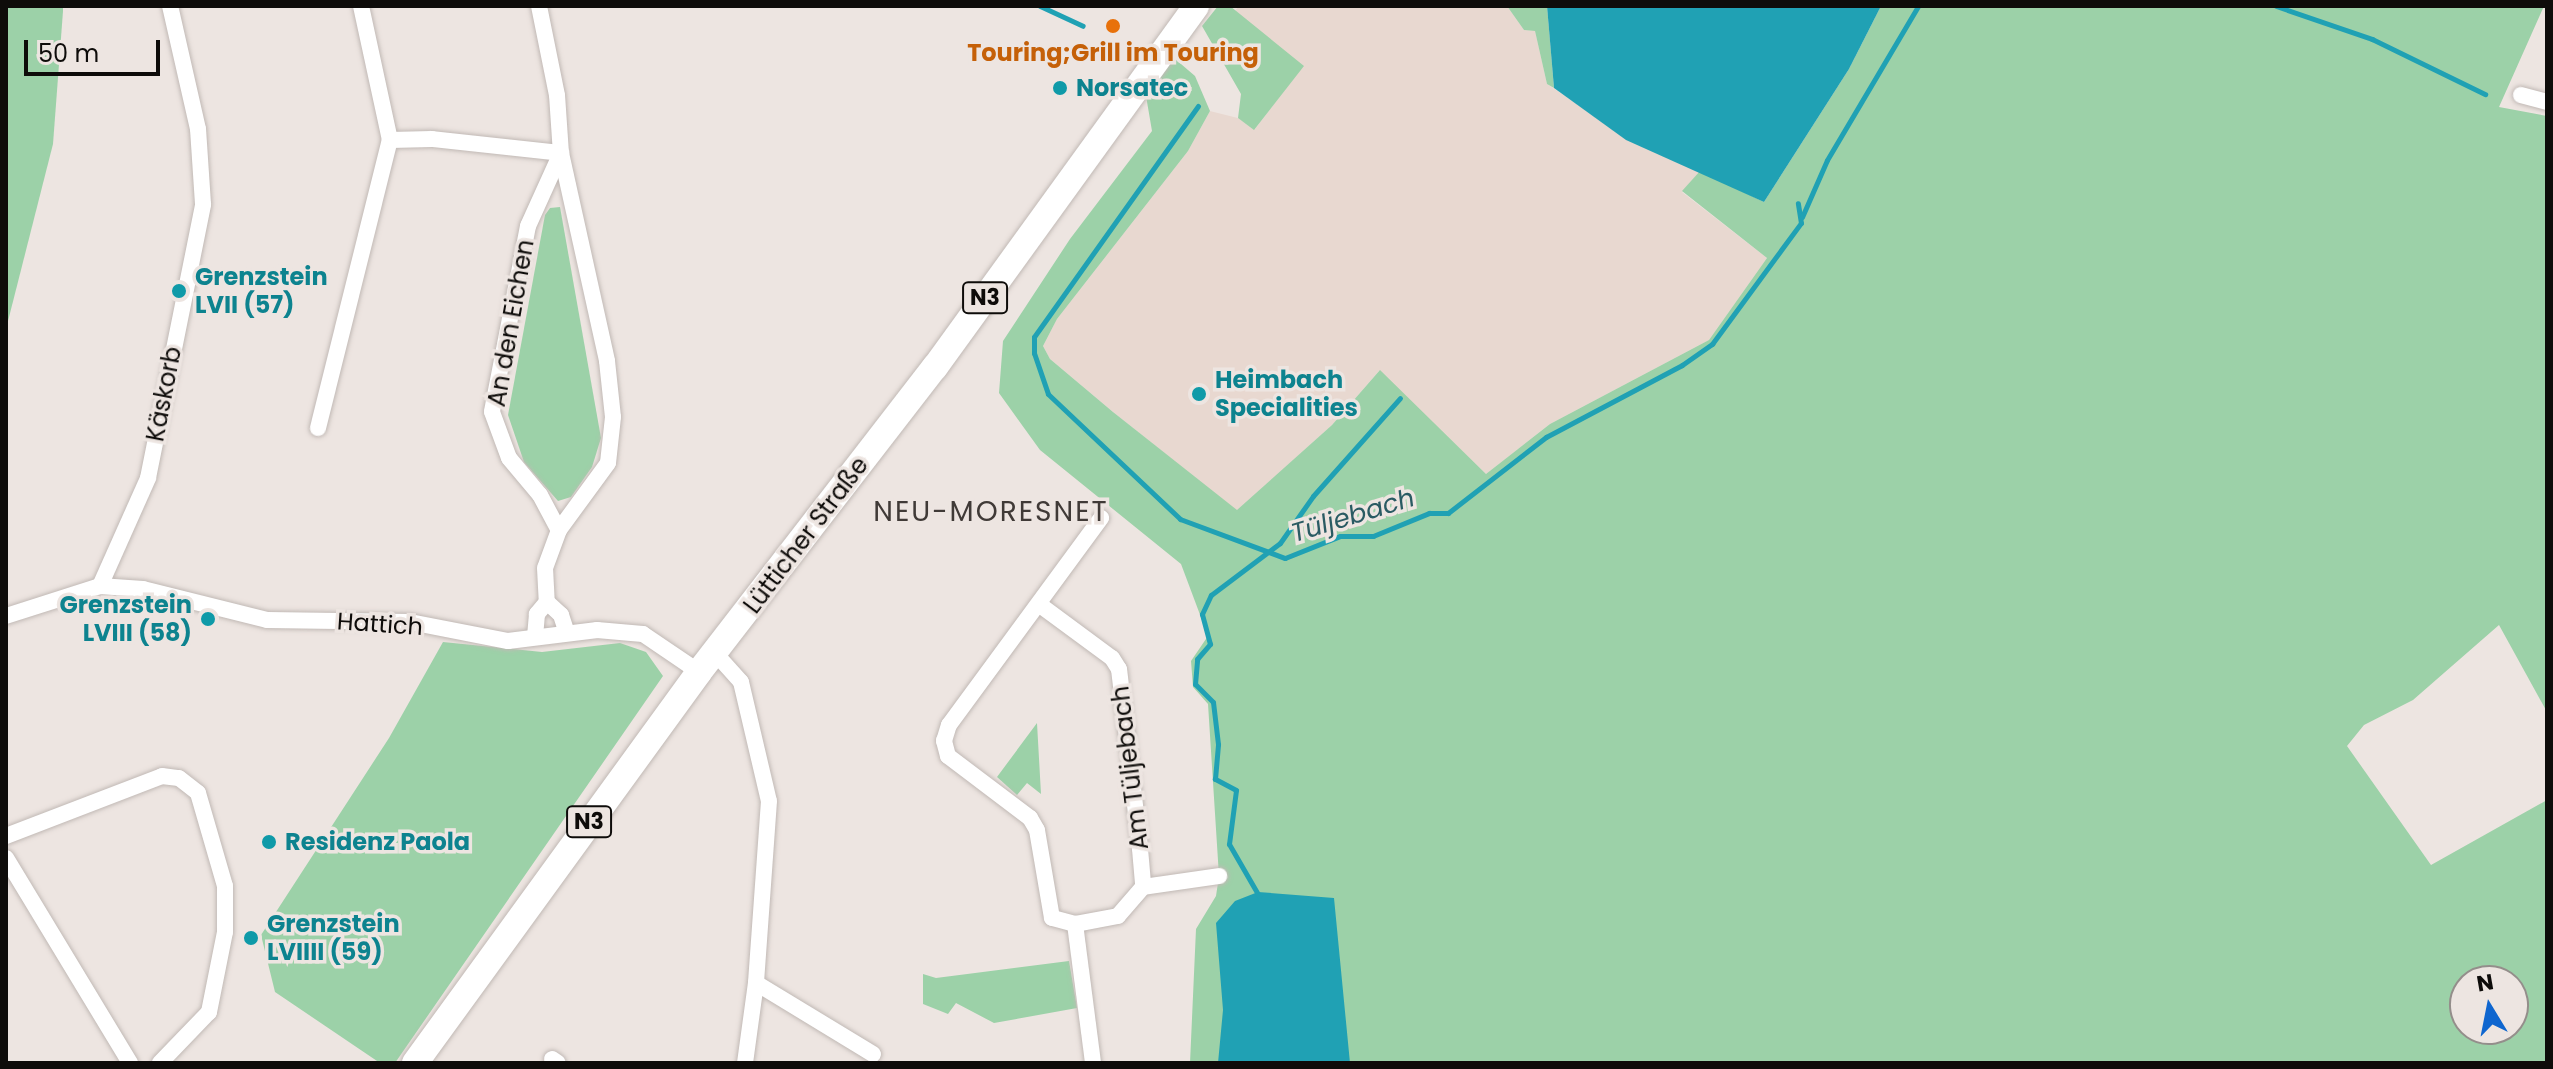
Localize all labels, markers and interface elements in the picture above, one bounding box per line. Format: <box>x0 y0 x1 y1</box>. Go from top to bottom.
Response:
marker: Touring;Grill im Touring <box>1104 17 1122 35</box>
scale bar <box>28 24 164 74</box>
text: 50 m <box>38 37 99 70</box>
place label: Touring;Grill im Touring <box>967 39 1259 67</box>
place label: Norsatec <box>1076 74 1188 102</box>
marker: Norsatec <box>1051 79 1069 97</box>
street label: An den Eichen <box>482 237 540 409</box>
place label: Grenzstein LVII (57) <box>195 263 328 319</box>
road number: N3 <box>961 280 1009 316</box>
marker: Grenzstein LVII (57) <box>170 282 188 300</box>
street label: Käskorb <box>141 344 187 444</box>
place label: Heimbach Specialities <box>1215 366 1358 422</box>
marker: Heimbach Specialities <box>1190 385 1208 403</box>
street label: Lütticher Straße <box>738 451 874 619</box>
water label: Tüljebach <box>1288 482 1418 550</box>
district label: NEU-MORESNET <box>873 495 1109 529</box>
place label: Grenzstein LVIII (58) <box>59 591 192 647</box>
street label: Hattich <box>336 607 424 641</box>
marker: Grenzstein LVIII (58) <box>199 610 217 628</box>
street label: Am Tüljebach <box>1106 684 1154 852</box>
road number: N3 <box>565 804 613 840</box>
place label: Residenz Paola <box>285 828 470 856</box>
marker: Residenz Paola <box>260 833 278 851</box>
place label: Grenzstein LVIIII (59) <box>267 910 400 966</box>
marker: Grenzstein LVIIII (59) <box>242 929 260 947</box>
north arrow <box>2449 965 2529 1045</box>
text: N <box>2474 966 2496 1000</box>

